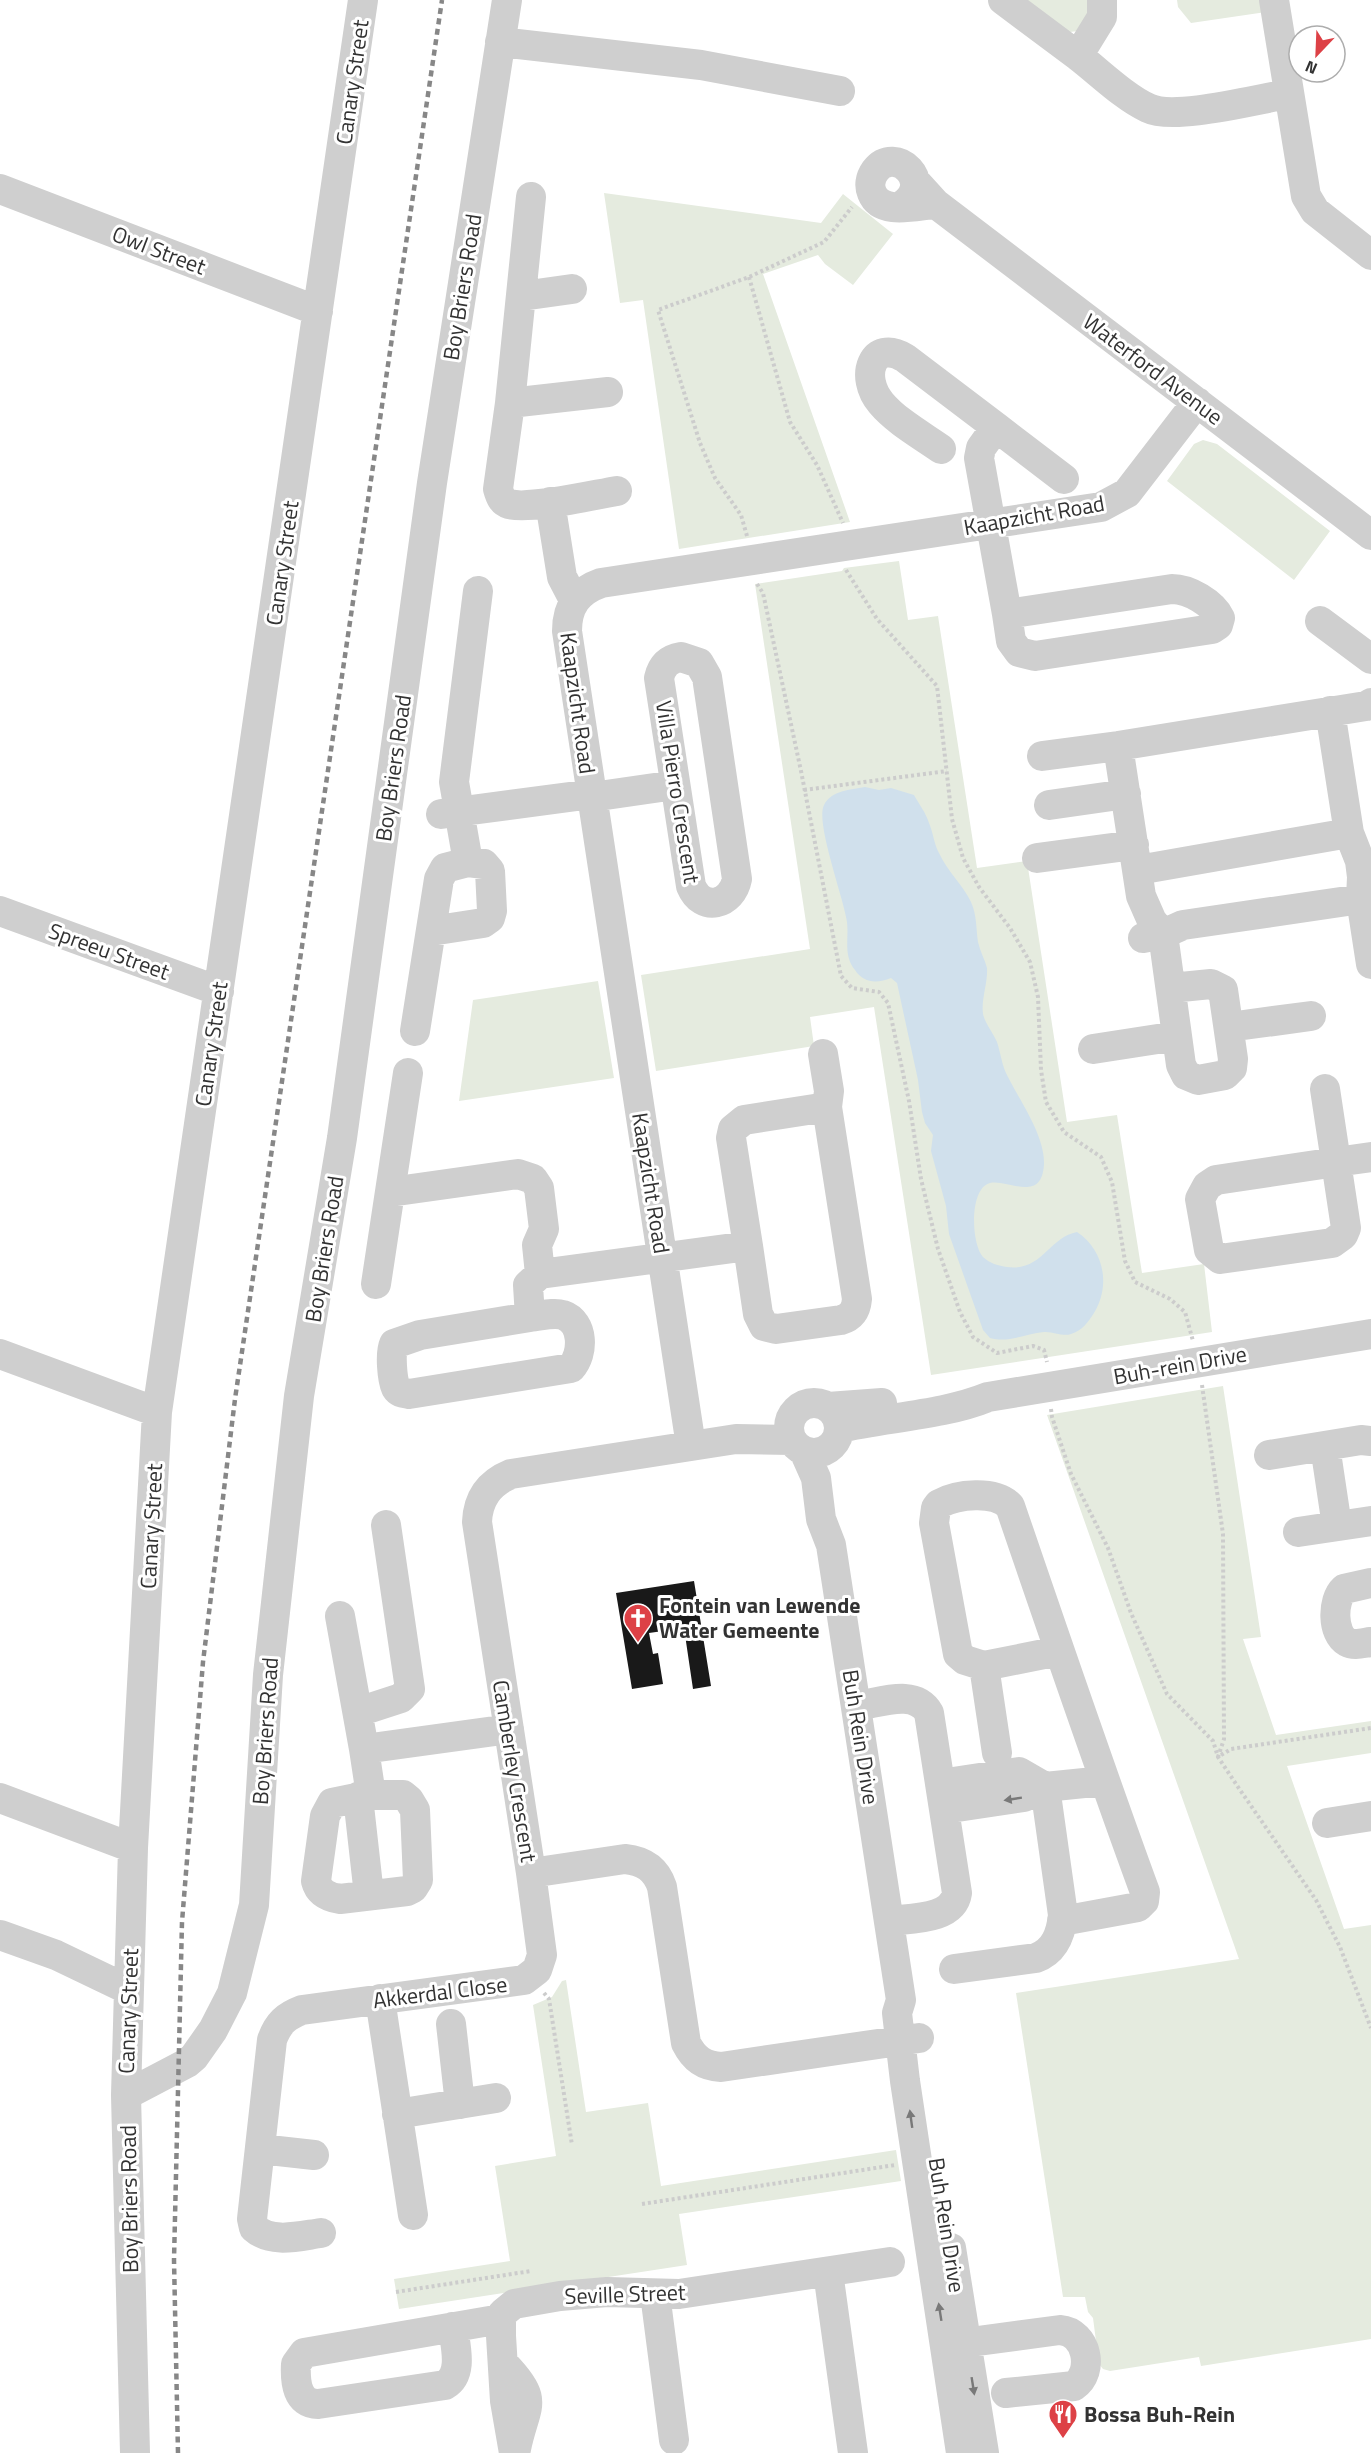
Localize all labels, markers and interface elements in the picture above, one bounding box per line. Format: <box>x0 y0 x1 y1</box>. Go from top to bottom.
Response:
street label: Canary Street <box>326 17 378 147</box>
north arrow <box>1287 24 1347 84</box>
text: N <box>1301 55 1321 81</box>
street label: Boy Briers Road <box>434 211 490 363</box>
street label: Owl Street <box>107 217 211 284</box>
street label: Waterford Avenue <box>1076 305 1230 433</box>
street label: Kaapzicht Road <box>961 486 1107 544</box>
street label: Canary Street <box>256 498 308 628</box>
street label: Kaapzicht Road <box>551 630 605 776</box>
street label: Boy Briers Road <box>366 692 420 844</box>
street label: Villa Pierro Crescent <box>647 698 709 886</box>
street label: Spreeu Street <box>44 913 174 989</box>
street label: Canary Street <box>185 979 237 1109</box>
street label: Kaapzicht Road <box>623 1110 679 1256</box>
street label: Boy Briers Road <box>296 1173 352 1325</box>
street label: Buh-rein Drive <box>1111 1337 1249 1393</box>
street label: Canary Street <box>131 1462 171 1590</box>
place label: Fontein van Lewende Water Gemeente <box>659 1588 860 1647</box>
church icon: Fontein van Lewende Water Gemeente <box>622 1602 654 1644</box>
street label: Boy Briers Road <box>243 1656 287 1806</box>
street label: Buh Rein Drive <box>834 1667 888 1807</box>
street label: Camberley Crescent <box>484 1678 546 1865</box>
one-way arrow <box>1004 1795 1023 1804</box>
street label: Canary Street <box>109 1947 147 2074</box>
street label: Akkerdal Close <box>371 1967 509 2017</box>
one-way arrow <box>906 2110 915 2129</box>
street label: Boy Briers Road <box>111 2125 147 2273</box>
street label: Buh Rein Drive <box>920 2155 974 2295</box>
street label: Seville Street <box>564 2275 686 2313</box>
one-way arrow <box>935 2302 944 2321</box>
one-way arrow <box>969 2376 978 2395</box>
place label: Bossa Buh-Rein <box>1084 2397 1235 2431</box>
restaurant icon: Bossa Buh-Rein <box>1047 2398 1079 2440</box>

